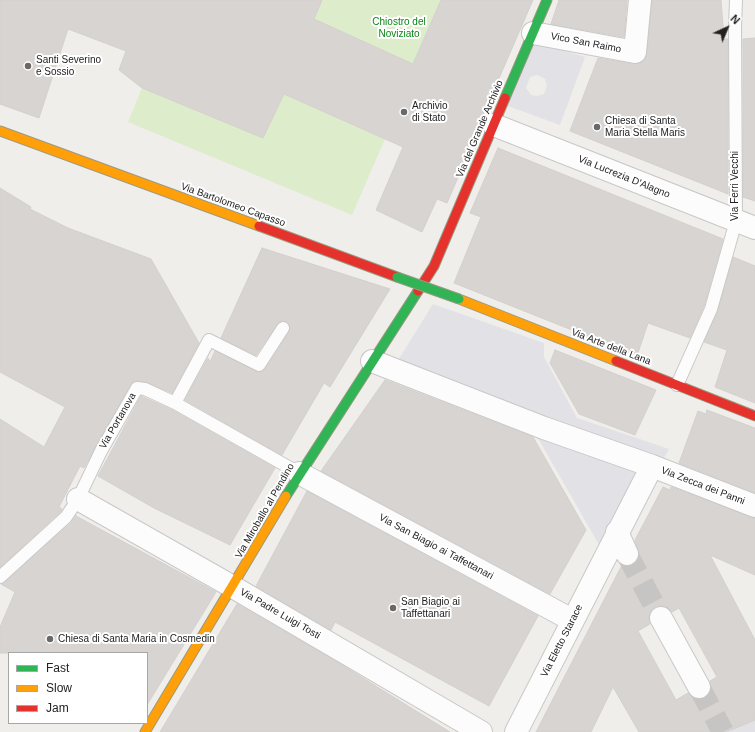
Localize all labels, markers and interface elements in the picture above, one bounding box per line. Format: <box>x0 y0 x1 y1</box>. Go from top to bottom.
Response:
north arrow <box>707 8 747 48</box>
text: N <box>728 12 742 26</box>
park label: Chiostro del Noviziato <box>372 16 426 40</box>
street label: Vico San Raimo <box>550 30 622 56</box>
place label: Santi Severino e Sossio <box>36 54 101 78</box>
marker: Santi Severino e Sossio <box>23 61 33 71</box>
street label: Via del Grande Archivio <box>454 78 506 180</box>
place label: Archivio di Stato <box>412 100 448 124</box>
marker: Archivio di Stato <box>399 107 409 117</box>
place label: Chiesa di Santa Maria Stella Maris <box>605 115 685 138</box>
marker: Chiesa di Santa Maria Stella Maris <box>592 122 602 132</box>
street label: Via Ferri Vecchi <box>729 151 741 221</box>
street label: Via Lucrezia D'Alagno <box>576 153 672 201</box>
street label: Via Bartolomeo Capasso <box>179 180 287 230</box>
street label: Via Arte della Lana <box>569 326 653 368</box>
street label: Via Portanova <box>97 391 139 451</box>
street label: Via Miroballo al Pendino <box>233 461 297 561</box>
street label: Via Zecca dei Panni <box>659 464 747 508</box>
street label: Via San Biagio ai Taffettanari <box>377 512 495 582</box>
street label: Via Padre Luigi Tosti <box>238 586 322 642</box>
place label: San Biagio ai Taffettanari <box>401 596 460 620</box>
marker: San Biagio ai Taffettanari <box>388 603 398 613</box>
street label: Via Eletto Starace <box>539 603 585 679</box>
place label: Chiesa di Santa Maria in Cosmedin <box>58 633 215 645</box>
marker: Chiesa di Santa Maria in Cosmedin <box>45 634 55 644</box>
legend <box>8 652 148 724</box>
text: Fast <box>46 661 69 675</box>
text: Slow <box>46 681 72 695</box>
text: Jam <box>46 701 69 715</box>

